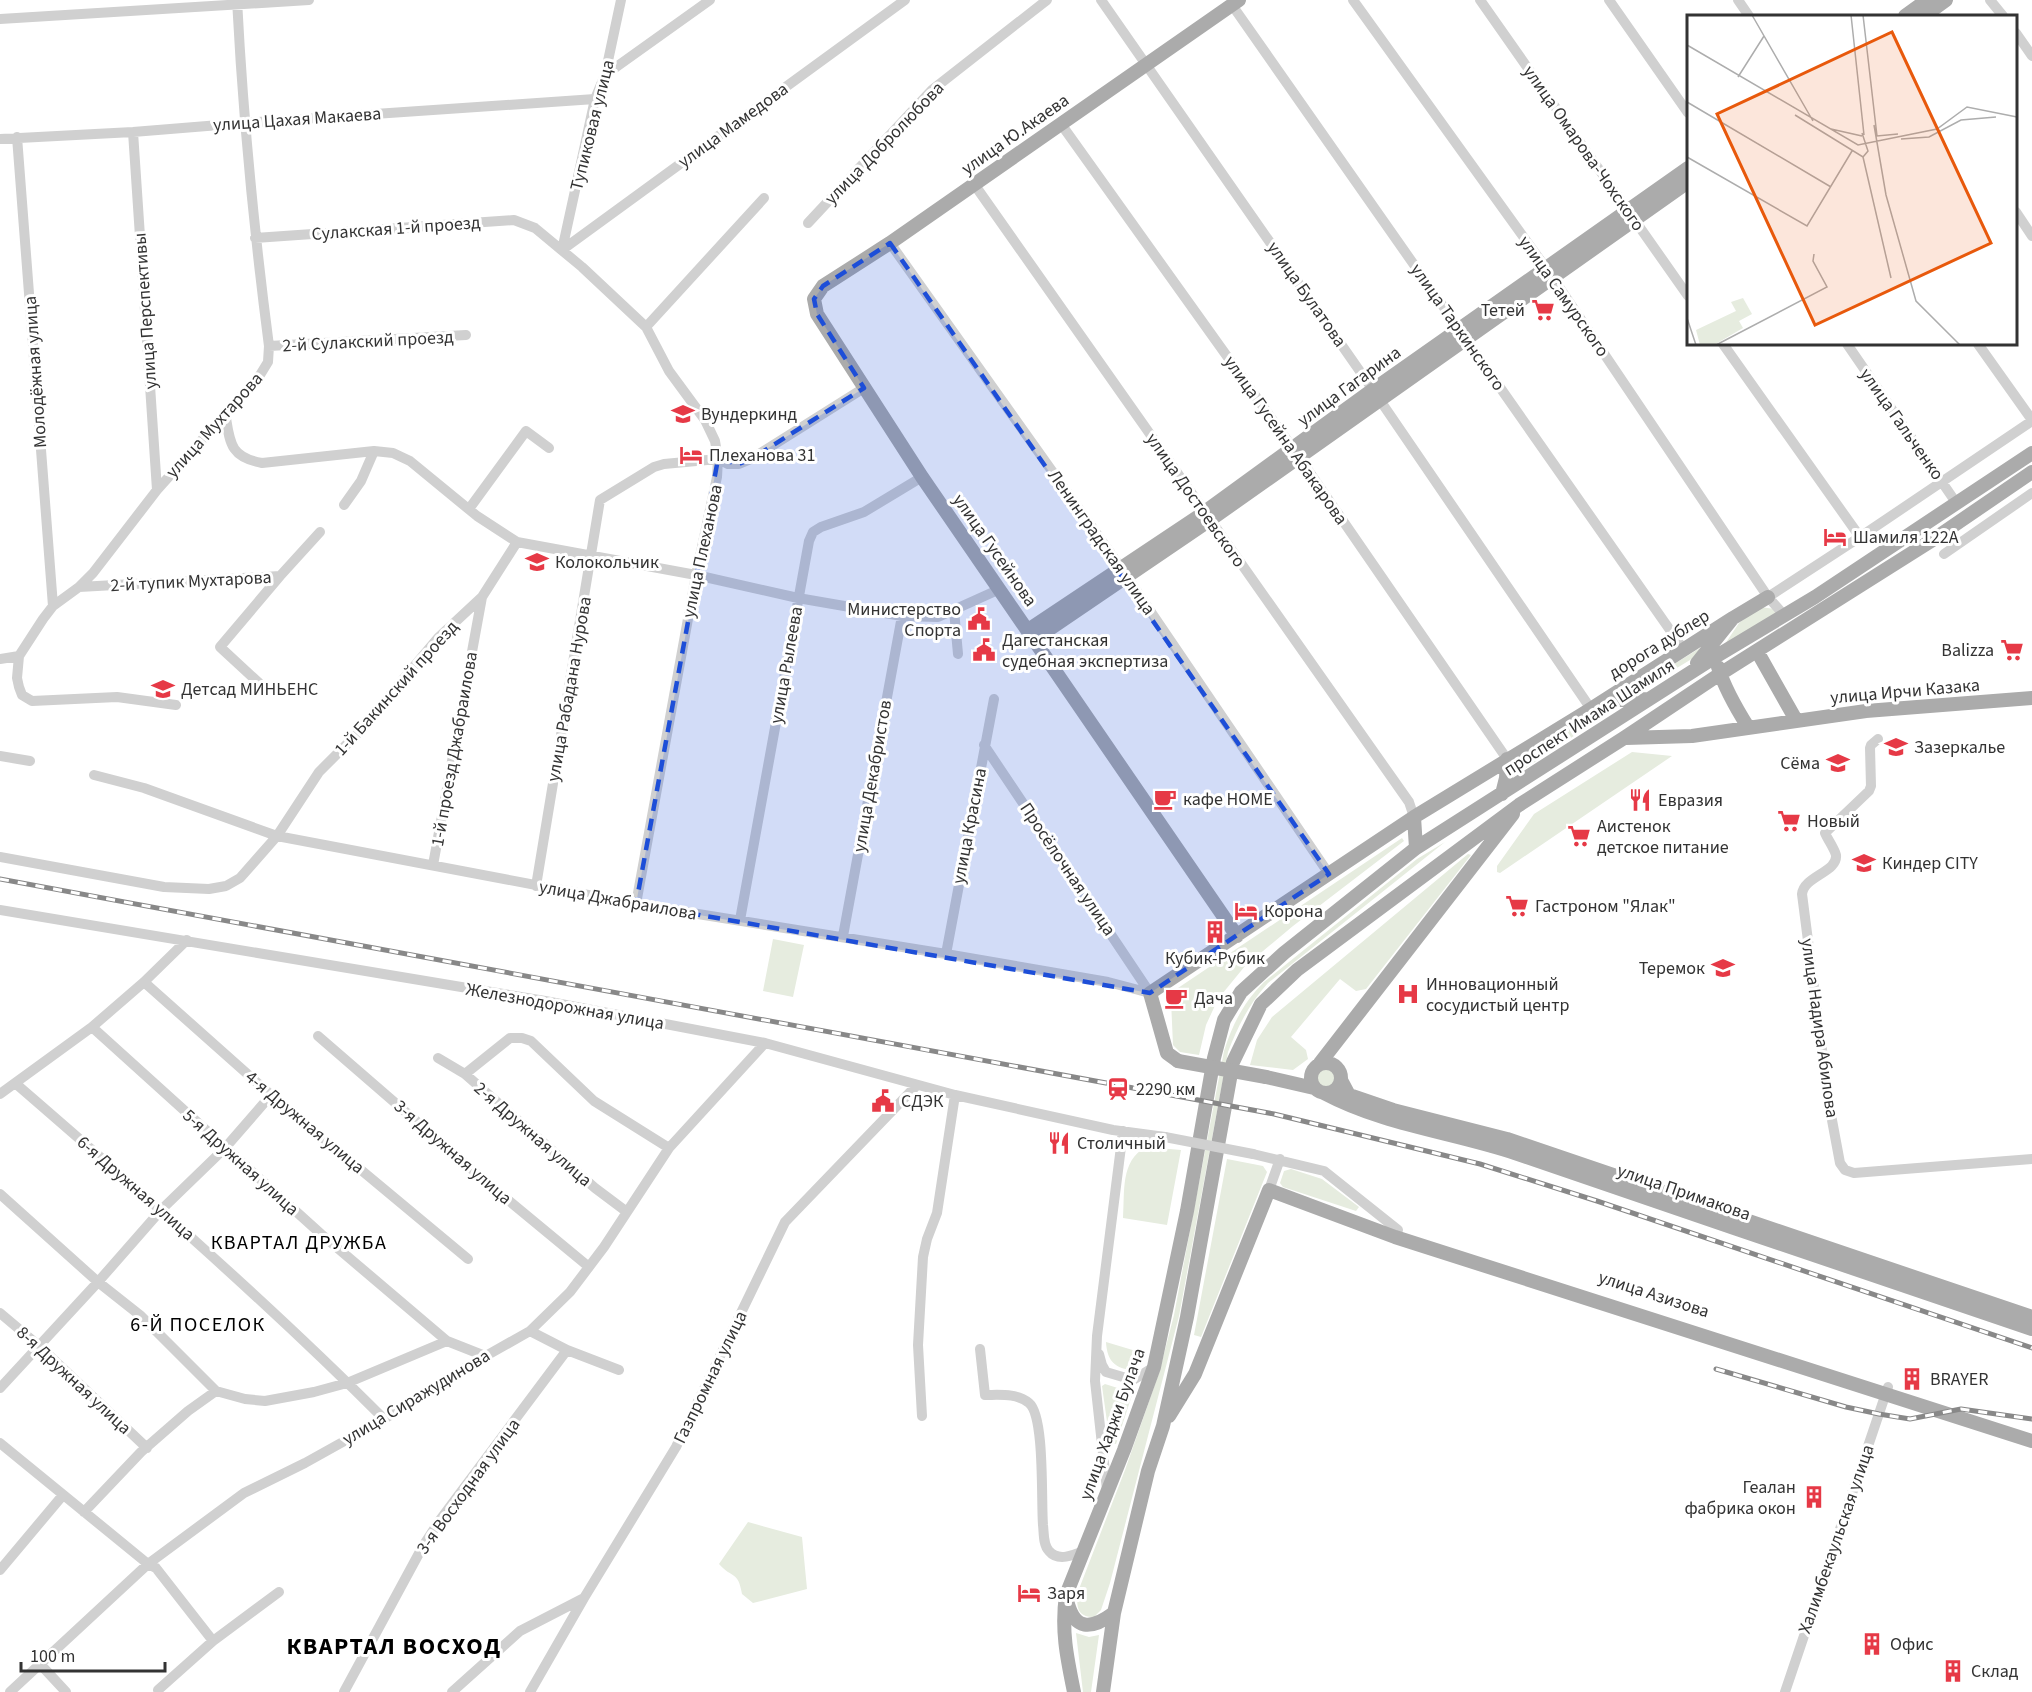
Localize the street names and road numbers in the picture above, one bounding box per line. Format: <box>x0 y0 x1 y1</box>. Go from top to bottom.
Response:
street label: Тупиковая улица <box>564 57 621 193</box>
street label: улица Омарова-Чохского <box>1517 60 1650 236</box>
street label: улица Добролюбова <box>819 76 950 210</box>
street label: улица Мамедова <box>673 77 794 174</box>
street label: улица Ю.Акаева <box>956 88 1074 181</box>
street label: улица Цахая Макаева <box>212 101 382 138</box>
street label: Сулакская 1-й проезд <box>311 210 482 247</box>
street label: улица Самурского <box>1512 231 1615 362</box>
street label: улица Перспективы <box>128 232 163 390</box>
street label: улица Булатова <box>1261 236 1352 352</box>
street label: улица Таркинского <box>1404 259 1511 396</box>
street label: Молодёжная улица <box>18 295 53 449</box>
street label: 2-й Сулакский проезд <box>282 325 455 358</box>
street label: улица Гагарина <box>1292 340 1406 432</box>
street label: улица Гусейна Абакарова <box>1218 351 1354 530</box>
street label: улица Гальченко <box>1854 363 1950 485</box>
street label: улица Мухтарова <box>160 367 269 484</box>
street label: улица Достоевского <box>1140 428 1251 573</box>
street label: Ленинградская улица <box>1042 464 1161 620</box>
street label: улица Плеханова <box>676 482 729 620</box>
street label: улица Гусейнова <box>946 489 1043 612</box>
street label: 2-й тупик Мухтарова <box>110 565 272 598</box>
street label: улица Рабадана Нурова <box>541 595 598 784</box>
street label: дорога дублер <box>1604 603 1714 685</box>
street label: улица Рылеева <box>764 604 809 726</box>
street label: 1-й Бакинский проезд <box>329 615 464 762</box>
street label: 1-й проезд Джабраилова <box>425 650 484 848</box>
street label: проспект Имама Шамиля <box>1499 653 1679 782</box>
street label: улица Ирчи Казака <box>1829 673 1981 710</box>
street label: улица Декабристов <box>847 698 898 854</box>
street label: улица Красина <box>946 766 993 886</box>
street label: Просёлочная улица <box>1014 798 1122 941</box>
street label: улица Джабраилова <box>537 874 699 927</box>
street label: улица Надира Абилова <box>1795 937 1844 1119</box>
street label: Железнодорожная улица <box>464 977 666 1036</box>
street label: 4-я Дружная улица <box>240 1065 370 1180</box>
street label: 2-я Дружная улица <box>468 1076 597 1193</box>
street label: 3-я Дружная улица <box>388 1094 517 1211</box>
street label: 5-я Дружная улица <box>177 1103 304 1221</box>
street label: 6-я Дружная улица <box>71 1130 200 1247</box>
street label: улица Примакова <box>1614 1158 1754 1227</box>
street label: улица Азизова <box>1595 1265 1713 1324</box>
street label: Газпромная улица <box>667 1307 753 1448</box>
street label: 8-я Дружная улица <box>11 1320 137 1440</box>
street label: улица Сиражудинова <box>338 1343 495 1451</box>
street label: улица Хаджи Булача <box>1073 1345 1152 1504</box>
street label: 3-я Восходная улица <box>411 1413 526 1559</box>
street label: Халимбекаульская улица <box>1792 1441 1881 1637</box>

